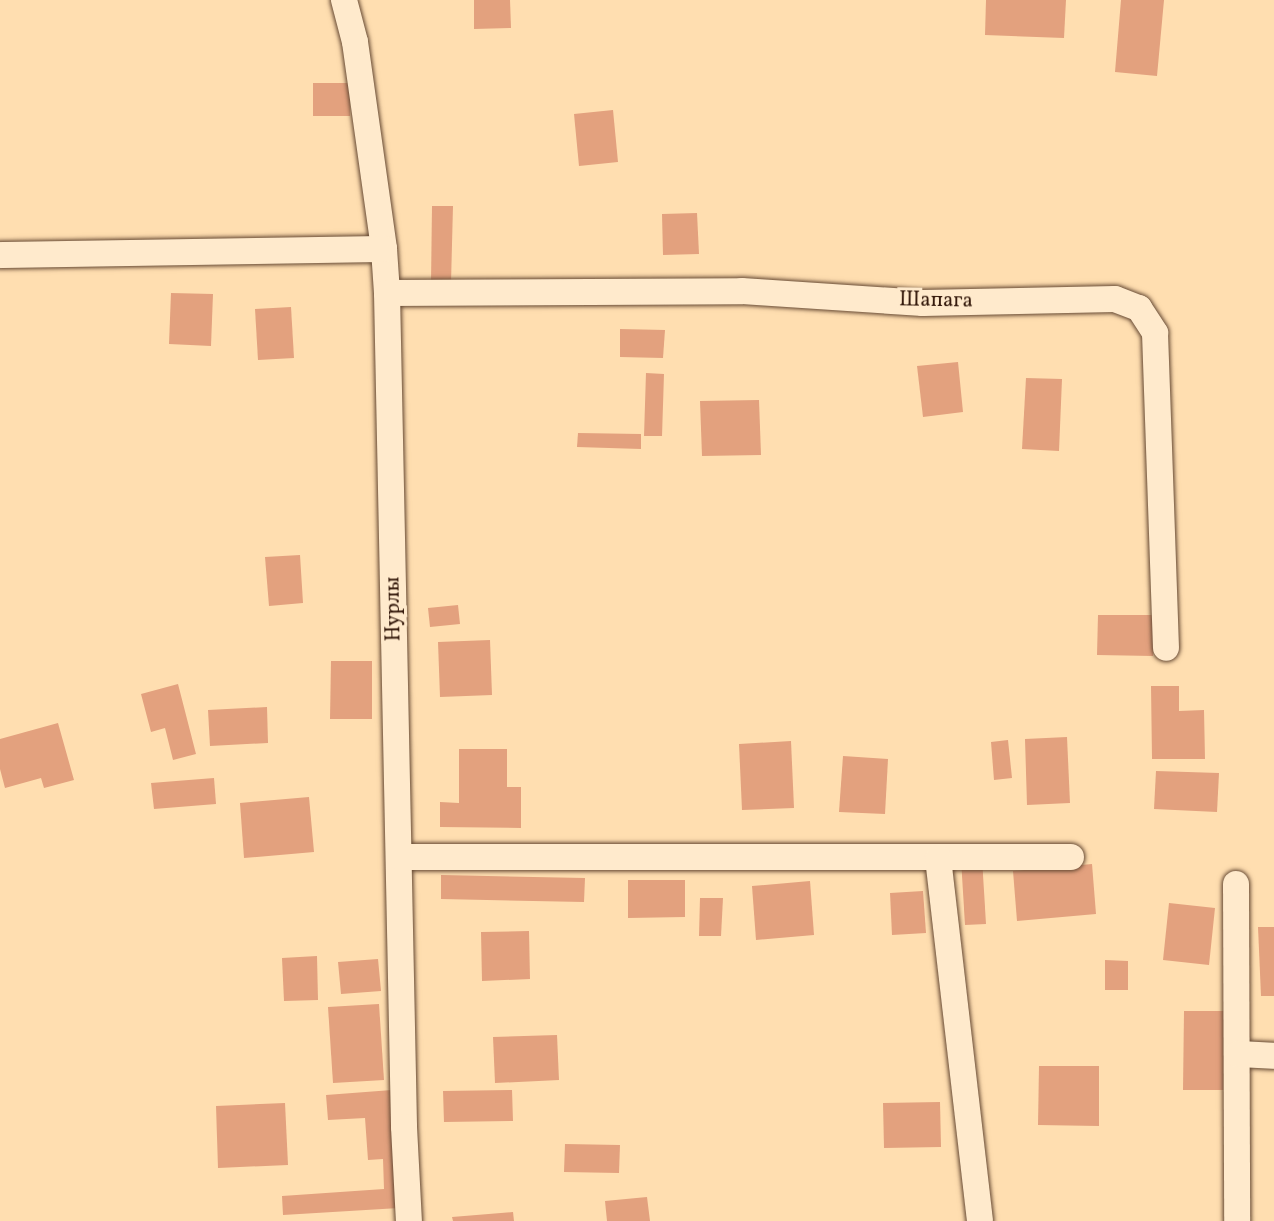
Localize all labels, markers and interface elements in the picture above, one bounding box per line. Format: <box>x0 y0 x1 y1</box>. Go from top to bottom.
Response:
street label: Шапага <box>899 288 973 314</box>
street label: Нурлы <box>381 576 407 642</box>

